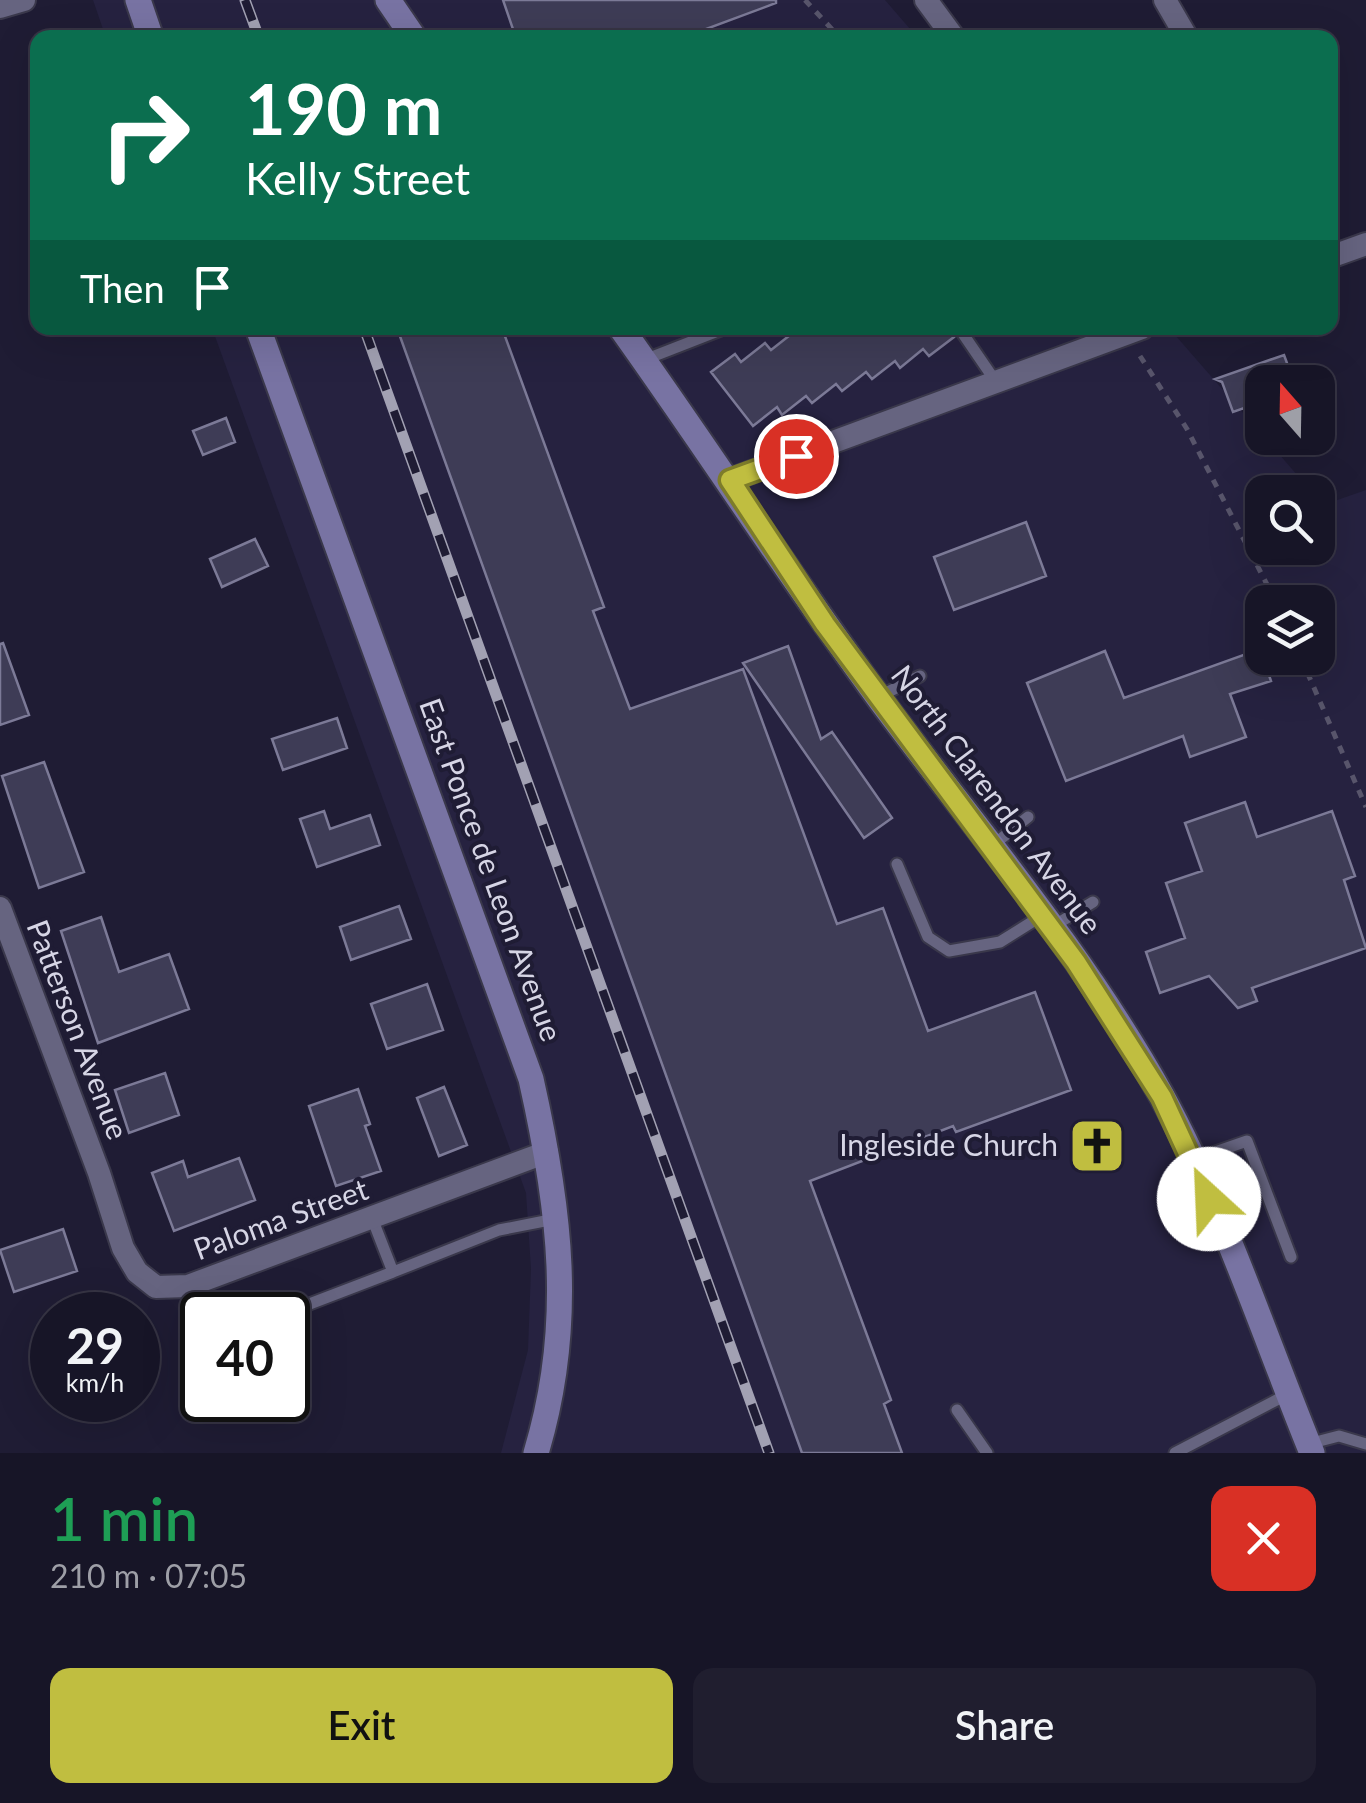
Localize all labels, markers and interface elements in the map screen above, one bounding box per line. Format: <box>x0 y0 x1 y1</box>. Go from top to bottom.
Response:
text: 190 m <box>245 66 442 150</box>
icon: right <box>80 70 210 200</box>
text: Kelly Street <box>245 151 470 205</box>
icon: arrive <box>185 260 240 315</box>
text: Then <box>80 265 165 311</box>
north arrow <box>1245 365 1335 455</box>
map controls <box>1245 365 1335 675</box>
pin <box>754 414 839 499</box>
icon: arrive <box>769 429 824 484</box>
button: search <box>1245 475 1335 565</box>
button: layers <box>1245 585 1335 675</box>
street label: North Clarendon Avenue <box>885 657 1110 940</box>
street label: East Ponce de Leon Avenue <box>413 693 571 1046</box>
street label: Patterson Avenue <box>20 915 137 1144</box>
church icon: Ingleside Church <box>1067 1116 1127 1176</box>
place label: Ingleside Church <box>839 1126 1058 1162</box>
position arrow <box>1157 1147 1261 1251</box>
street label: Paloma Street <box>188 1170 373 1266</box>
speed limit sign: 40 <box>180 1292 310 1422</box>
text: 29 <box>66 1315 124 1375</box>
text: km/h <box>66 1367 124 1397</box>
text: 1 min <box>50 1482 198 1554</box>
button: close <box>1211 1486 1316 1591</box>
text: 210 m · 07:05 <box>50 1556 247 1595</box>
button: Exit <box>50 1668 673 1783</box>
button: Share <box>693 1668 1316 1783</box>

